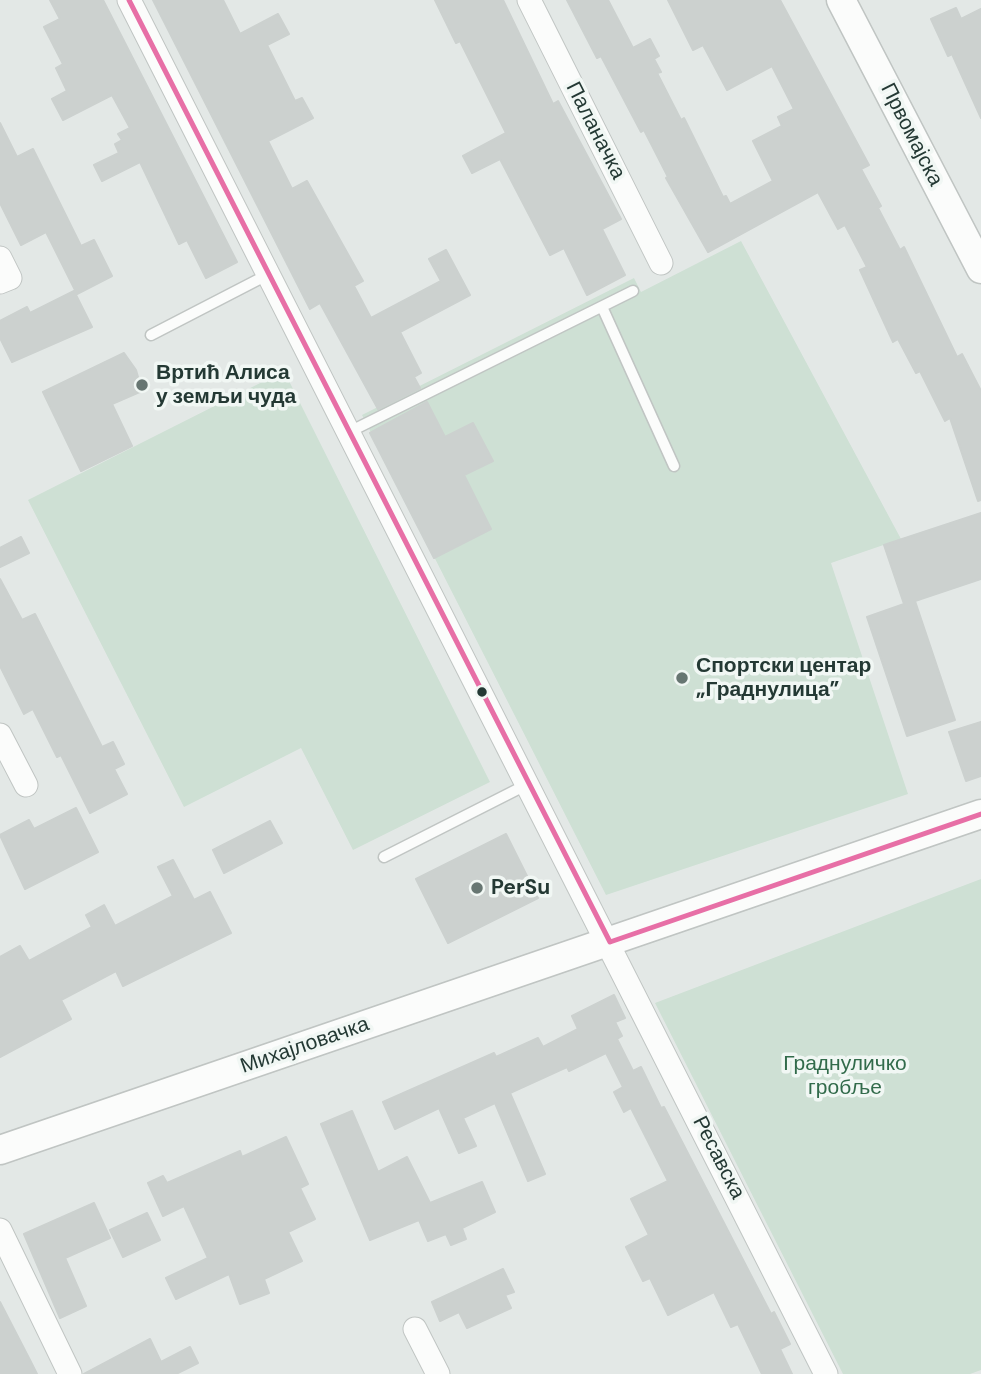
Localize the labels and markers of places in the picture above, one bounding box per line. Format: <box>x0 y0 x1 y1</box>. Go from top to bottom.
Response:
place label: Вртић Алиса у земљи чуда <box>156 360 296 410</box>
marker: Вртић Алиса у земљи чуда <box>134 377 150 393</box>
place label: Спортски центар „Граднулица” <box>696 653 871 703</box>
marker: Спортски центар „Граднулица” <box>674 670 690 686</box>
unlabelled marker <box>475 685 489 699</box>
place label: PerSu <box>491 875 550 901</box>
marker: PerSu <box>469 880 485 896</box>

